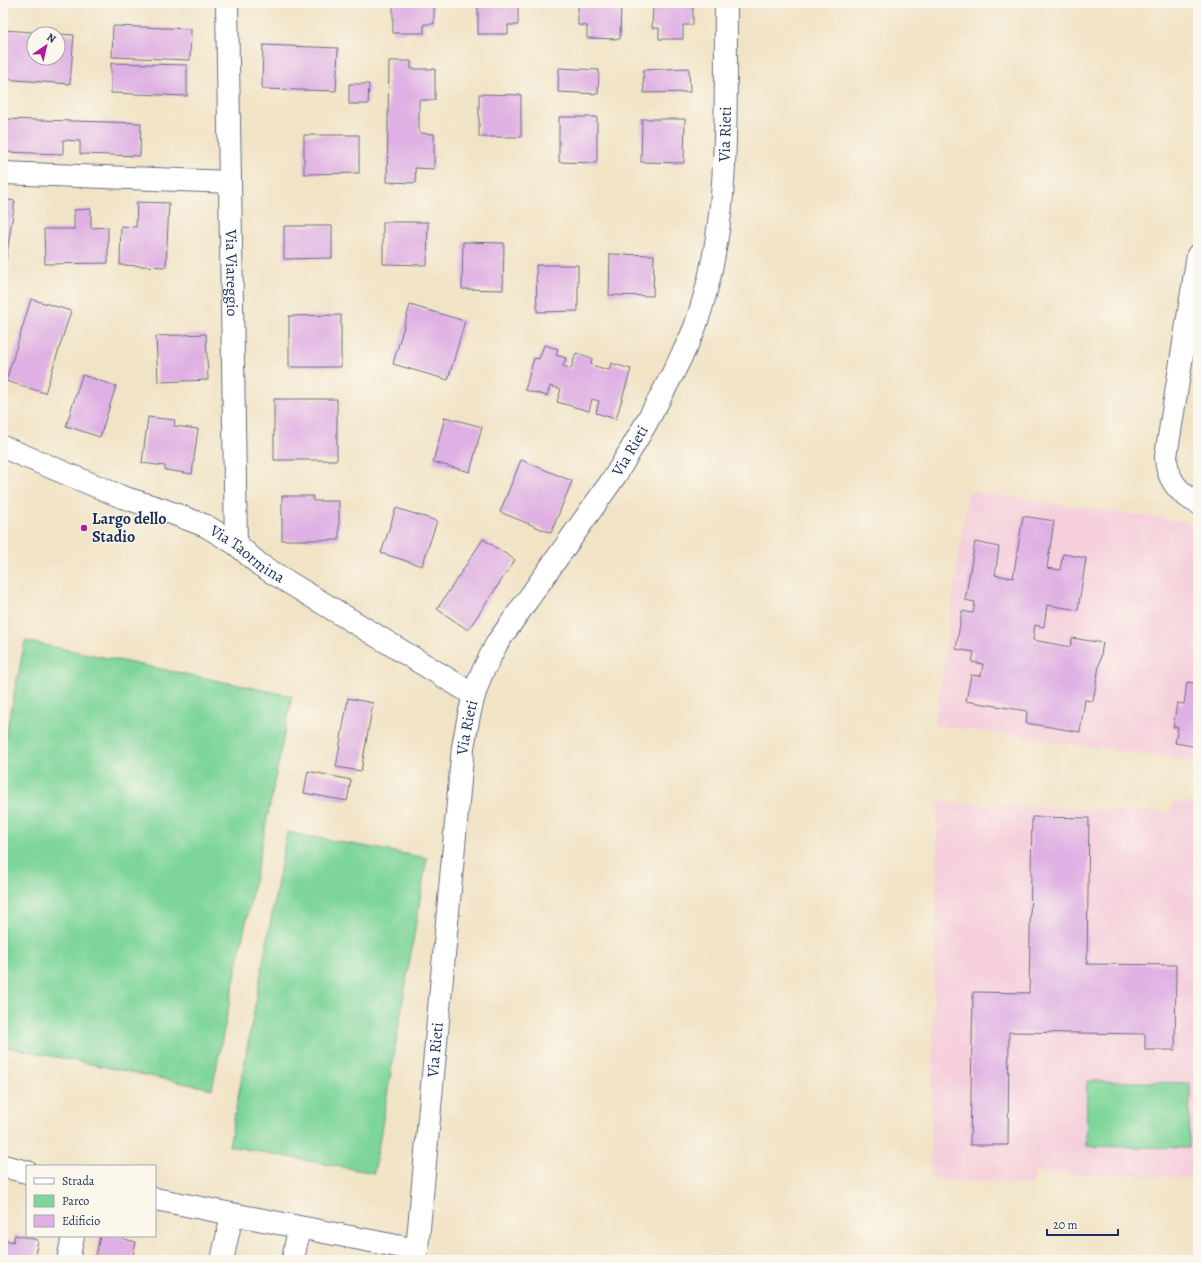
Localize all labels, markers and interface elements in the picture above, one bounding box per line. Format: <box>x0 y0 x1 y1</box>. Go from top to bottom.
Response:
north arrow <box>26 26 66 66</box>
text: N <box>44 30 59 47</box>
street label: Via Rieti <box>713 106 737 163</box>
street label: Via Viareggio <box>220 228 243 317</box>
street label: Via Rieti <box>606 421 654 481</box>
place label: Largo dello Stadio <box>92 508 167 548</box>
street label: Via Taormina <box>205 519 289 589</box>
marker: Largo dello Stadio <box>79 523 89 533</box>
street label: Via Rieti <box>451 698 483 757</box>
street label: Via Rieti <box>422 1021 449 1079</box>
legend <box>26 1165 156 1237</box>
text: Strada <box>62 1173 95 1189</box>
text: Parco <box>62 1193 89 1209</box>
scale bar <box>1047 1211 1118 1237</box>
text: Edificio <box>62 1213 100 1229</box>
text: 20 m <box>1053 1217 1077 1233</box>

